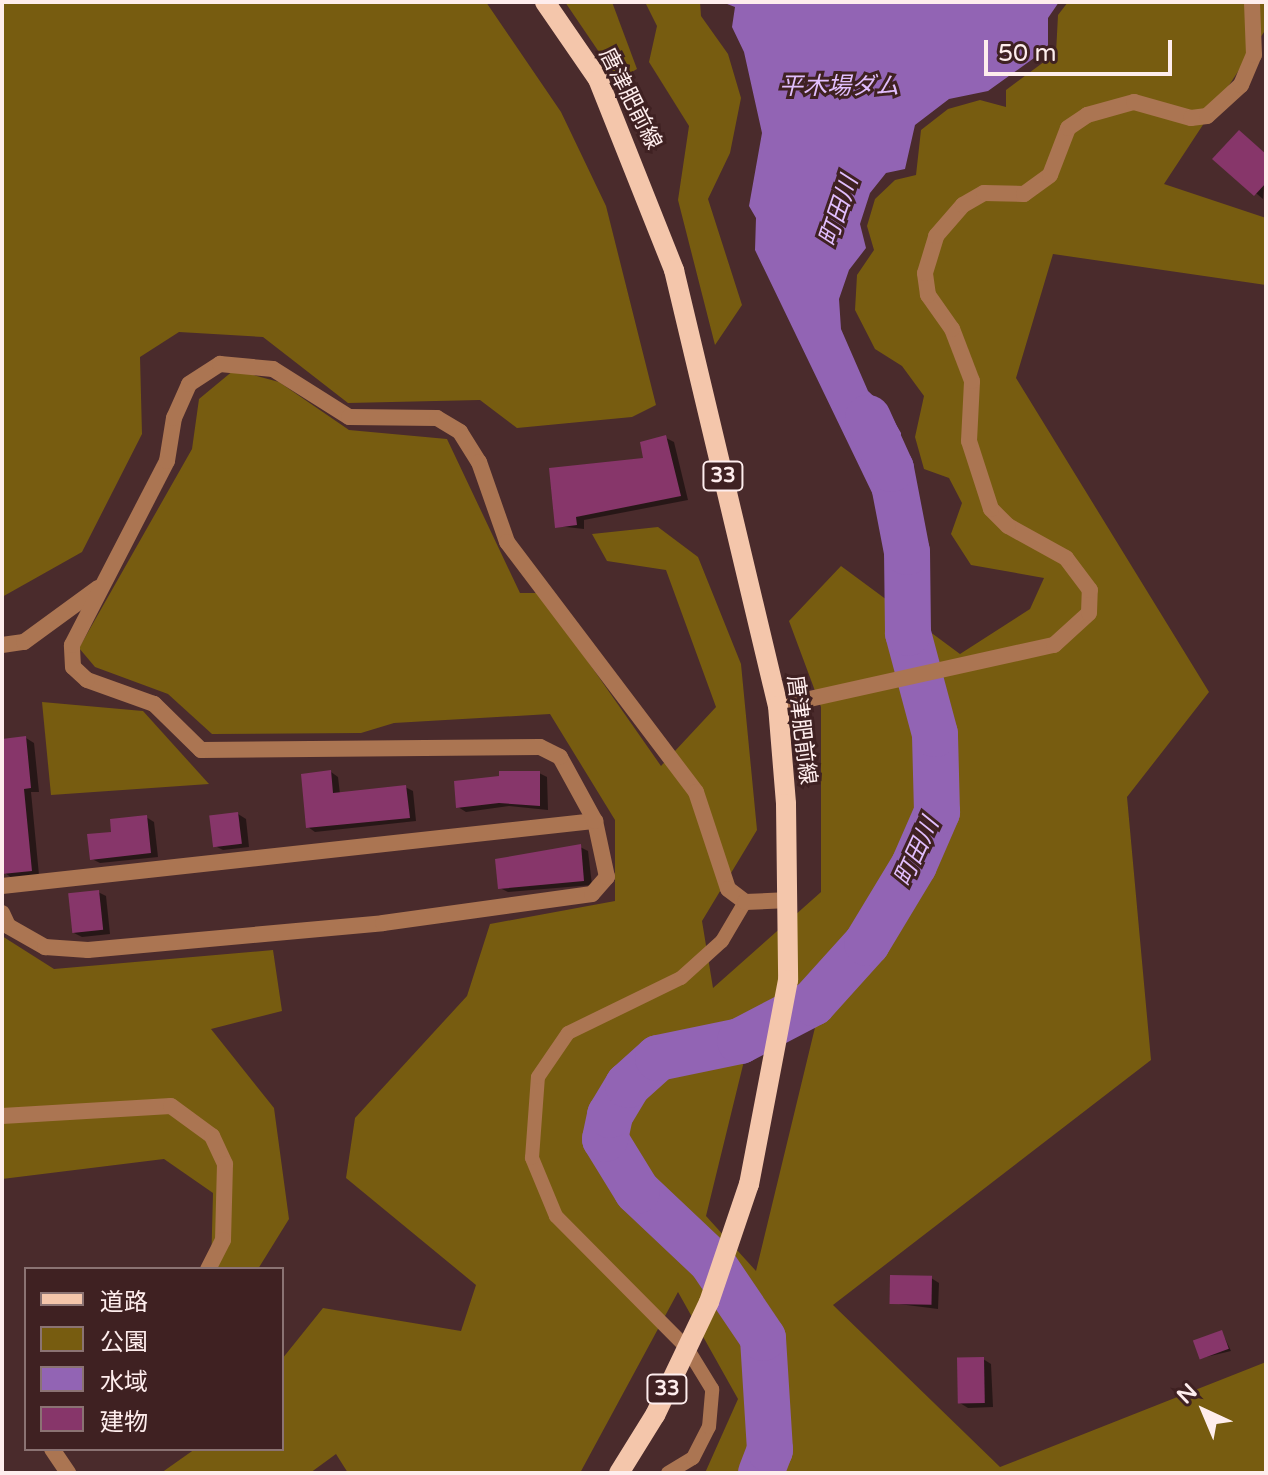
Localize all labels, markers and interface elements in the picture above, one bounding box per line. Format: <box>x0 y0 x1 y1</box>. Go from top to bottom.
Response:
scale bar <box>988 24 1176 74</box>
text: 50 m <box>998 39 1056 68</box>
street label: 唐津肥前線 <box>593 44 667 154</box>
water label: 平木場ダム <box>779 73 899 101</box>
water label: 町田川 <box>814 172 864 250</box>
road number: 33 <box>701 460 745 492</box>
street label: 唐津肥前線 <box>781 674 821 786</box>
water label: 町田川 <box>889 813 945 891</box>
legend <box>24 1267 284 1451</box>
text: 道路 <box>100 1288 148 1317</box>
text: 公園 <box>100 1328 148 1357</box>
text: 水域 <box>100 1368 148 1397</box>
north arrow <box>1164 1371 1244 1451</box>
road number: 33 <box>645 1373 689 1405</box>
text: N <box>1172 1378 1203 1409</box>
text: 建物 <box>100 1408 148 1437</box>

